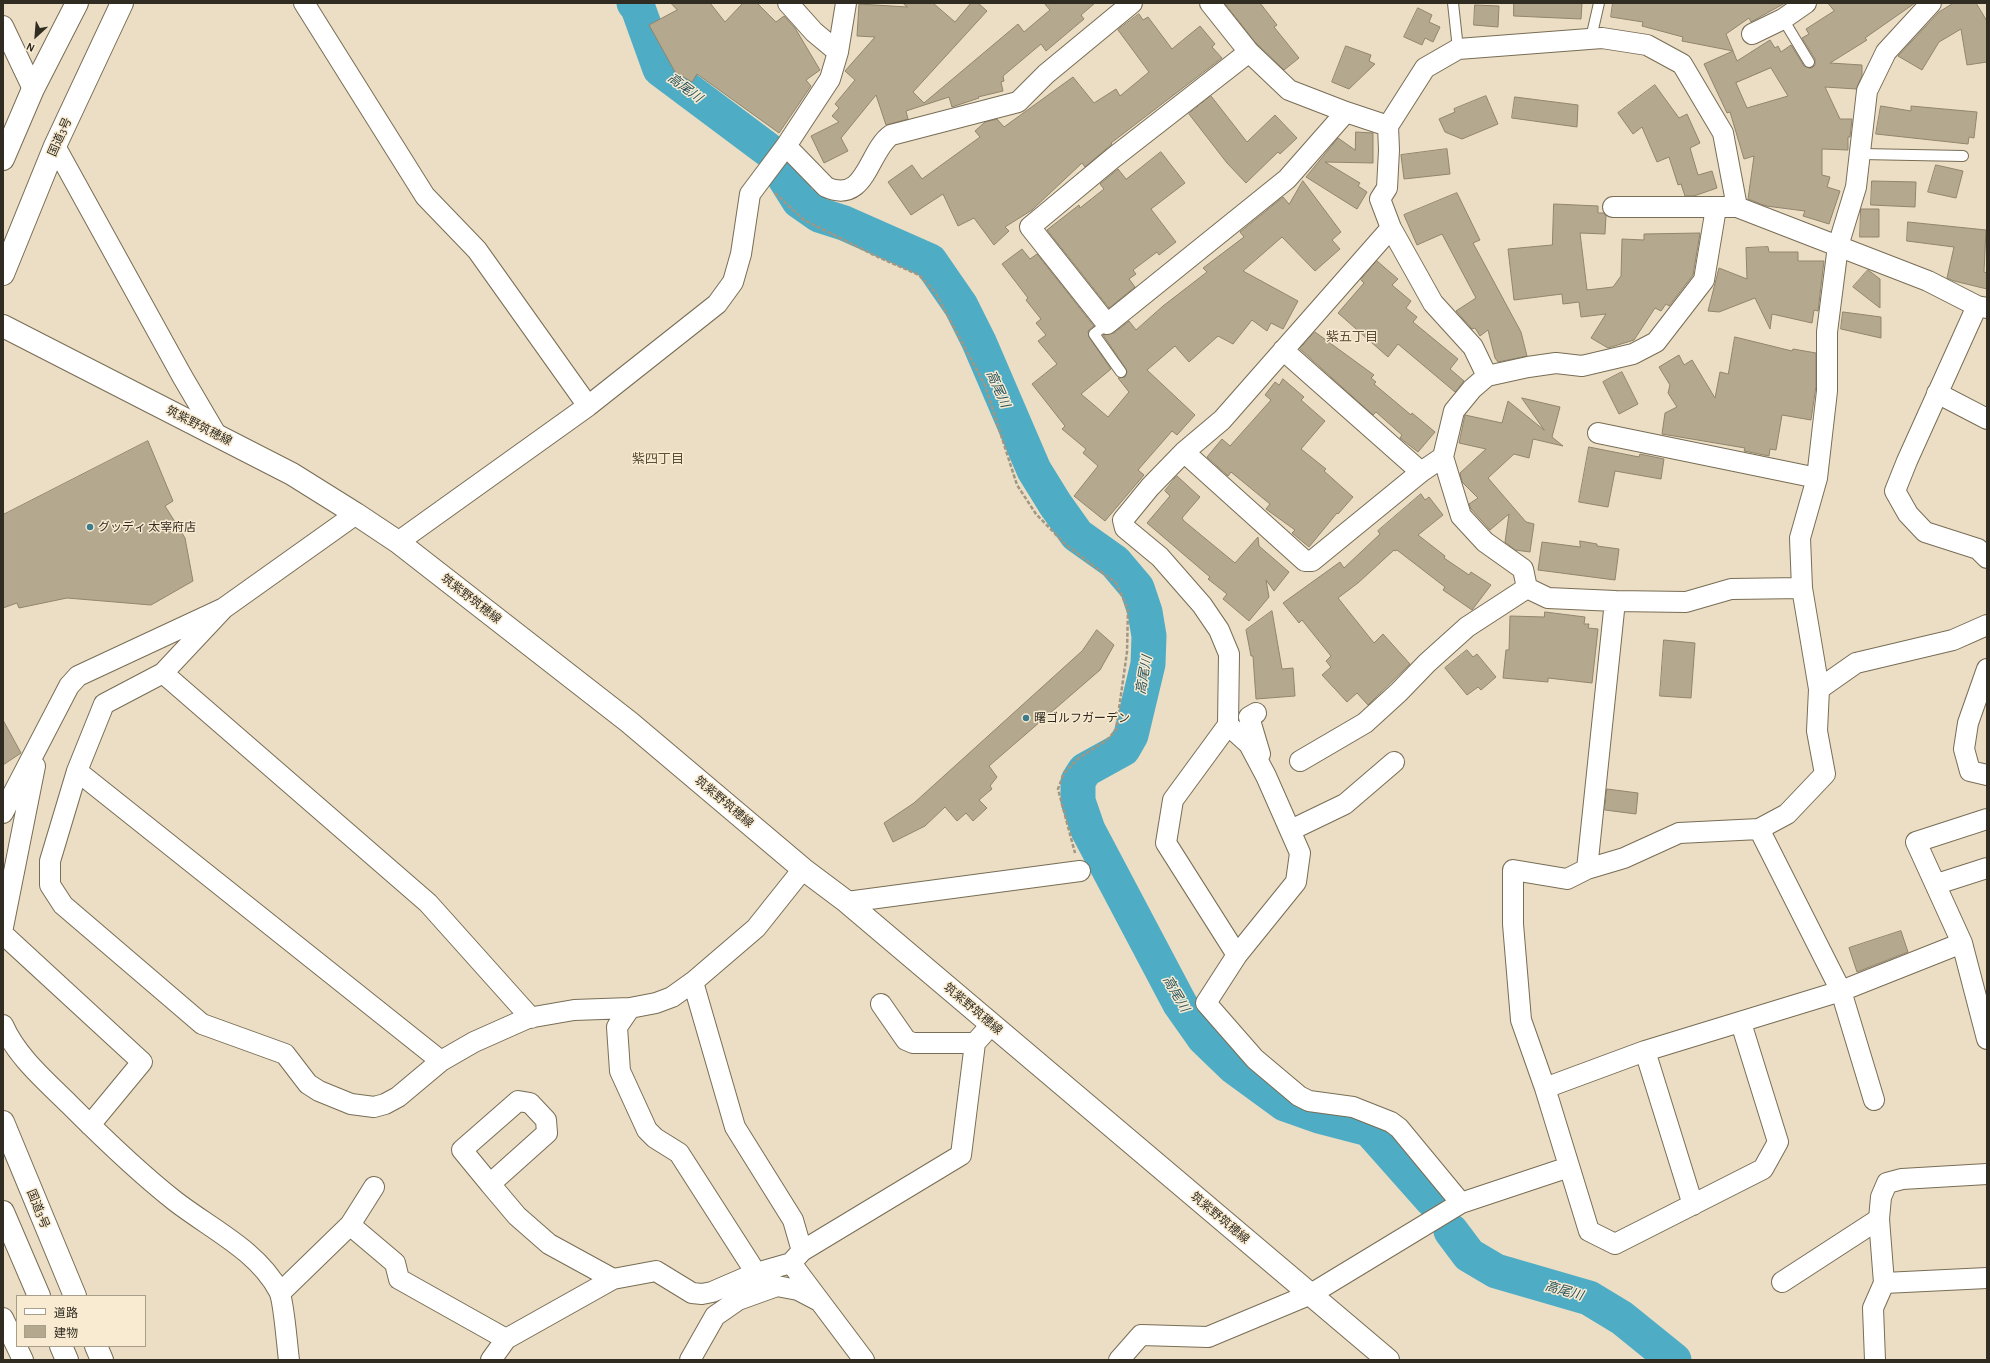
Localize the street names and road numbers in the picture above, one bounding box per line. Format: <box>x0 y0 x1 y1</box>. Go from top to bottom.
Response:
street label: 国道3号 <box>45 115 75 159</box>
street label: 筑紫野筑穂線 <box>164 403 234 449</box>
street label: 筑紫野筑穂線 <box>438 571 504 627</box>
street label: 筑紫野筑穂線 <box>692 773 756 831</box>
street label: 筑紫野筑穂線 <box>941 980 1005 1038</box>
street label: 国道3号 <box>24 1187 52 1231</box>
street label: 筑紫野筑穂線 <box>1188 1189 1252 1247</box>

